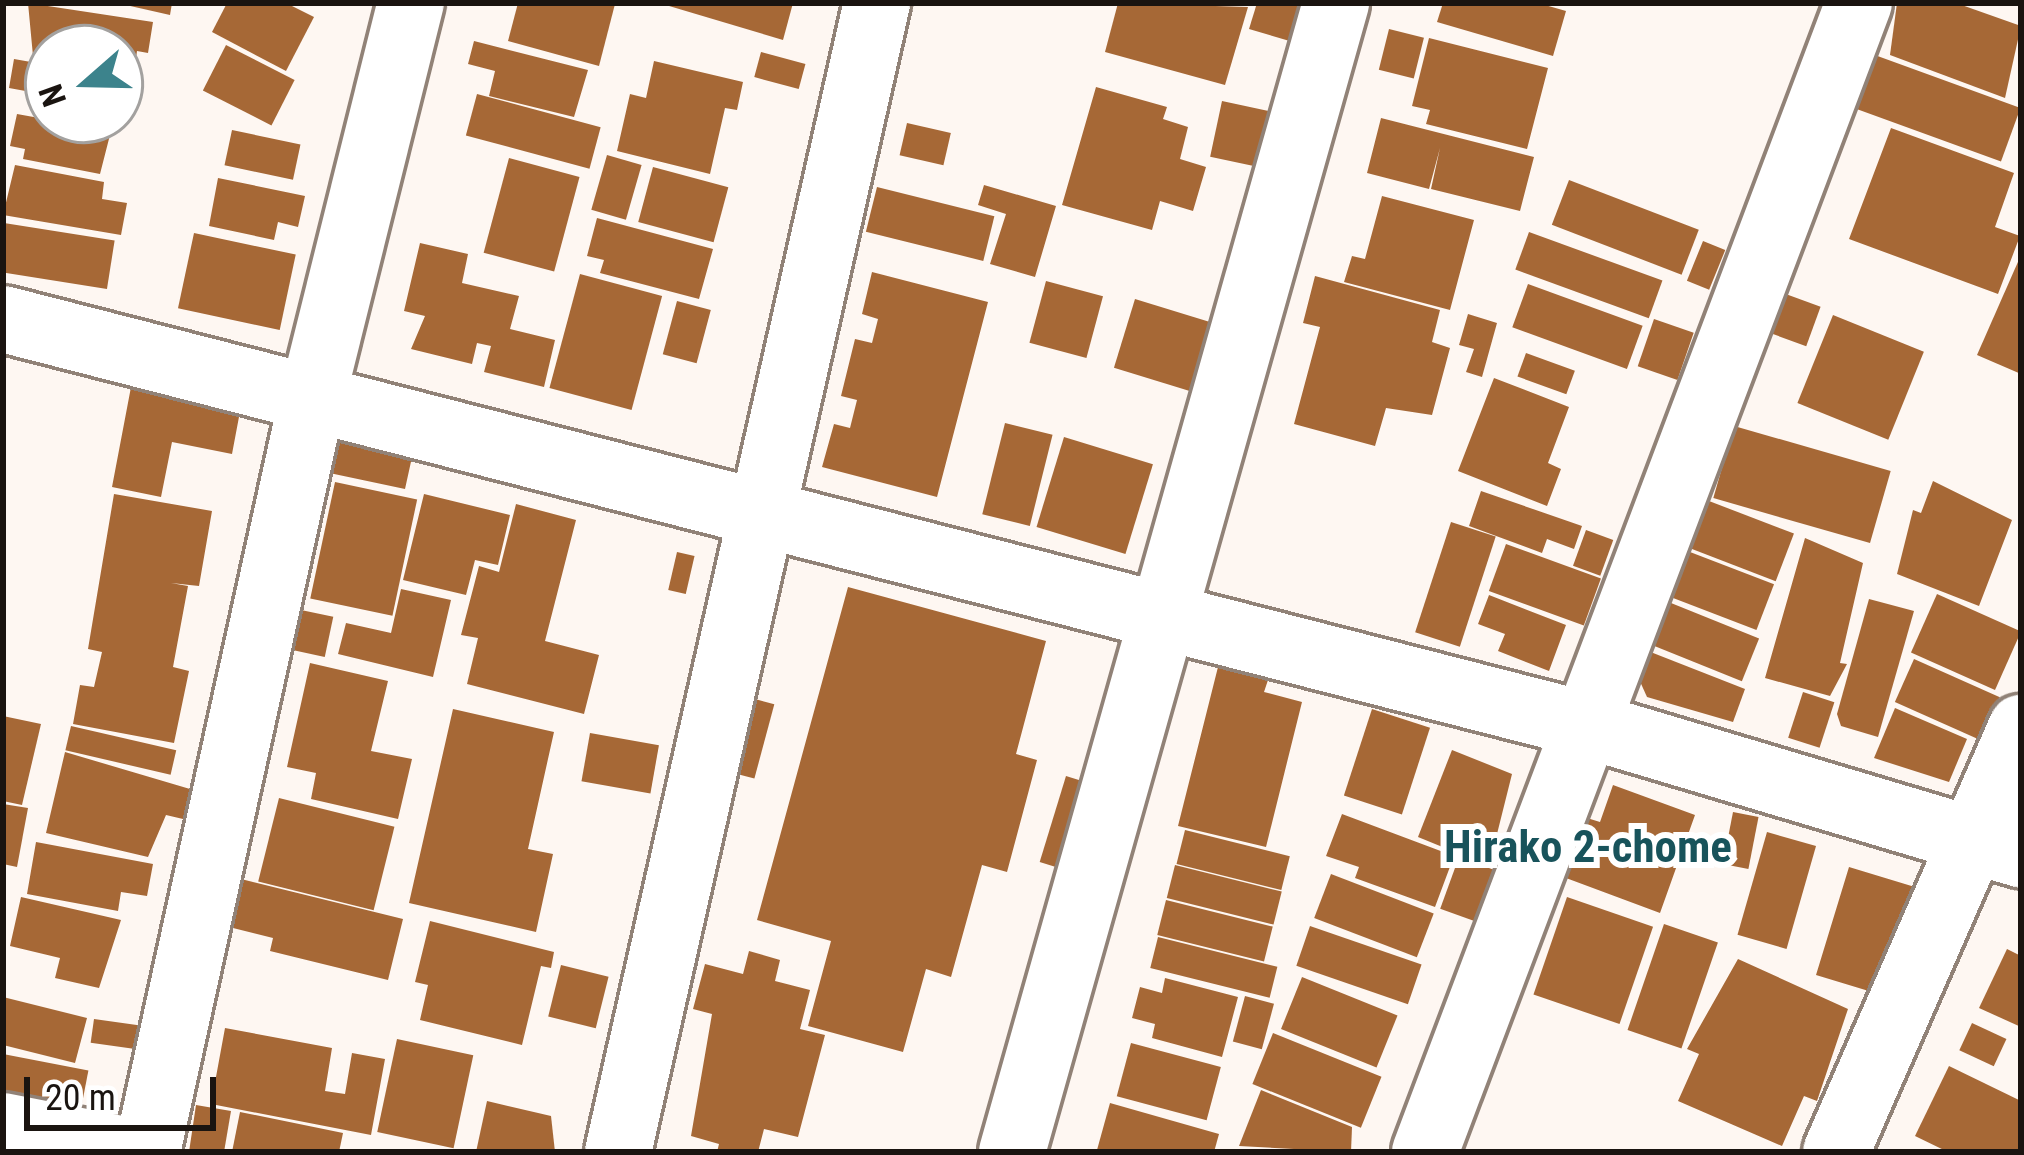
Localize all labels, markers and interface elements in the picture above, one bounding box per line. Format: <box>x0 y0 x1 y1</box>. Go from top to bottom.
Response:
north arrow <box>24 24 144 144</box>
text: N <box>31 79 74 112</box>
district label: Hirako 2-chome <box>1444 820 1732 874</box>
scale bar <box>30 1053 222 1127</box>
text: 20 m <box>45 1077 116 1119</box>

